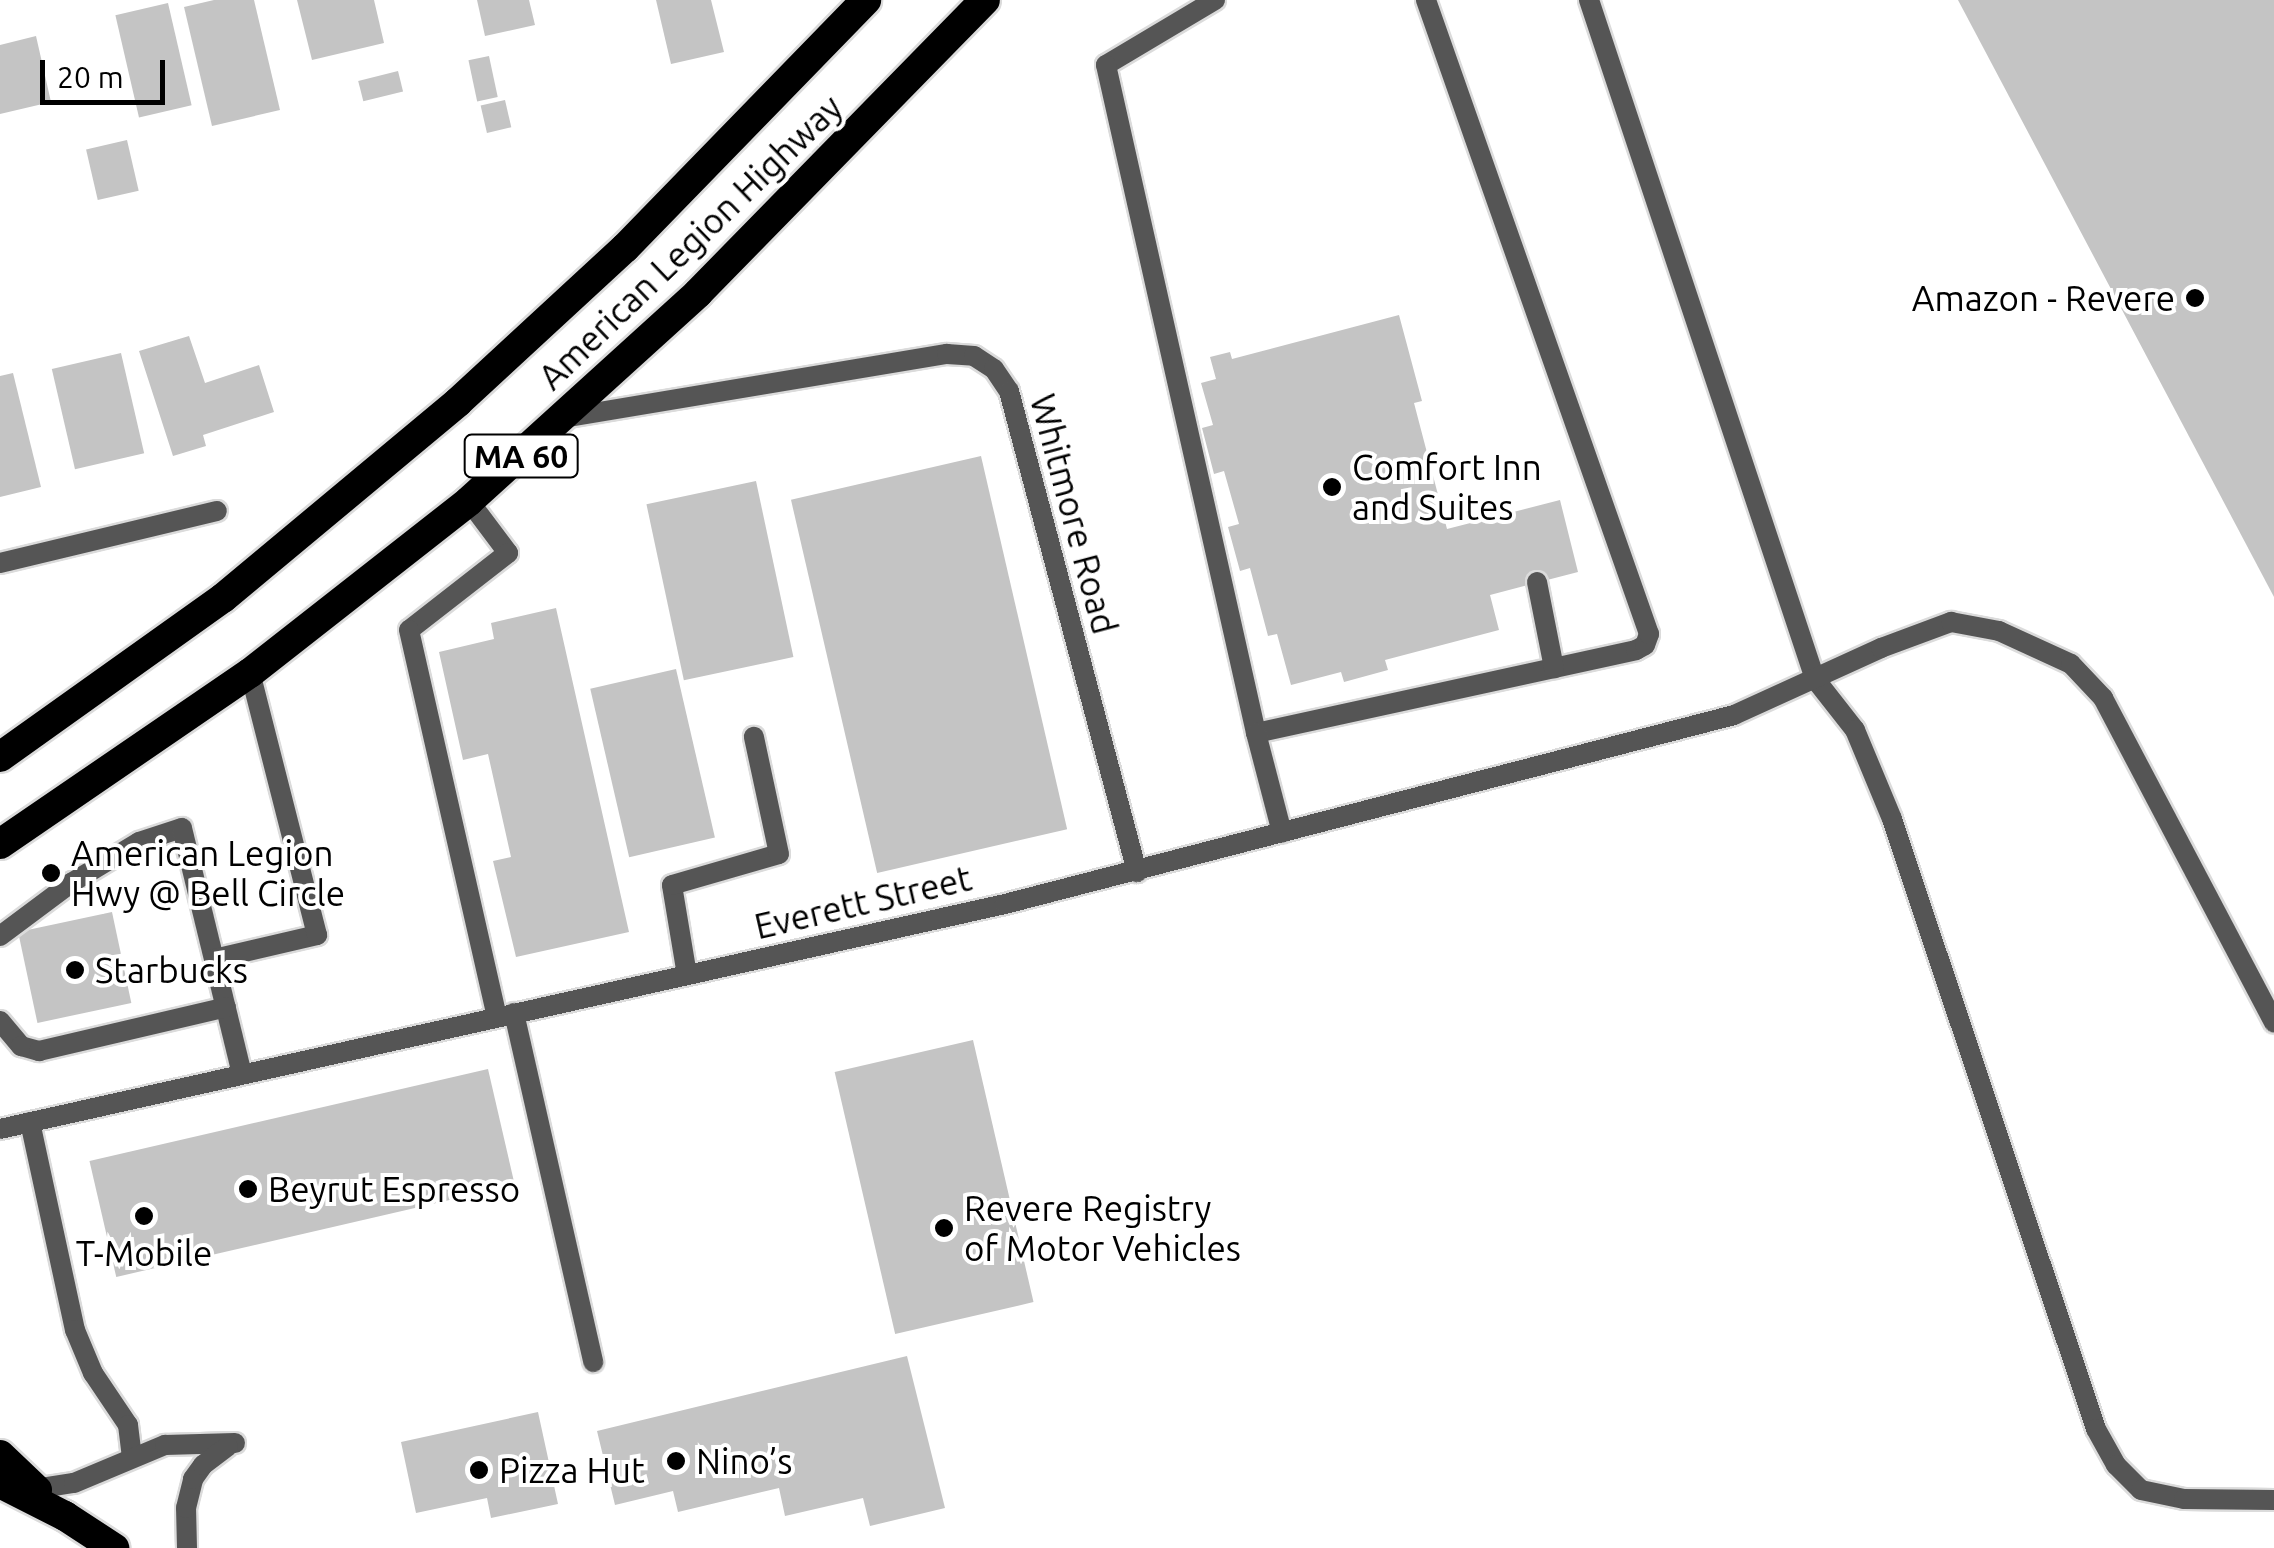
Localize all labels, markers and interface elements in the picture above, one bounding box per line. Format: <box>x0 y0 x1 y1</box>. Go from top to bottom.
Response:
scale bar <box>45 40 170 102</box>
text: 20 m <box>57 60 124 94</box>
street label: American Legion Highway <box>530 86 850 398</box>
place label: Amazon - Revere <box>1912 277 2175 319</box>
marker: Amazon - Revere <box>2184 287 2206 309</box>
street label: Whitmore Road <box>1022 390 1126 638</box>
road number: MA 60 <box>464 429 578 483</box>
place label: Comfort Inn and Suites <box>1352 446 1542 528</box>
marker: Comfort Inn and Suites <box>1321 476 1343 498</box>
place label: American Legion Hwy @ Bell Circle <box>71 832 345 914</box>
street label: Everett Street <box>750 857 976 947</box>
marker: American Legion Hwy @ Bell Circle <box>40 862 62 884</box>
place label: Starbucks <box>95 949 248 991</box>
marker: Starbucks <box>64 959 86 981</box>
place label: Beyrut Espresso <box>268 1168 520 1210</box>
marker: Beyrut Espresso <box>237 1178 259 1200</box>
place label: Revere Registry of Motor Vehicles <box>964 1187 1241 1269</box>
marker: T-Mobile <box>133 1205 155 1227</box>
marker: Revere Registry of Motor Vehicles <box>933 1217 955 1239</box>
place label: T-Mobile <box>76 1232 212 1274</box>
place label: Nino’s <box>696 1440 792 1482</box>
place label: Pizza Hut <box>499 1449 645 1491</box>
marker: Nino’s <box>665 1450 687 1472</box>
marker: Pizza Hut <box>468 1459 490 1481</box>

